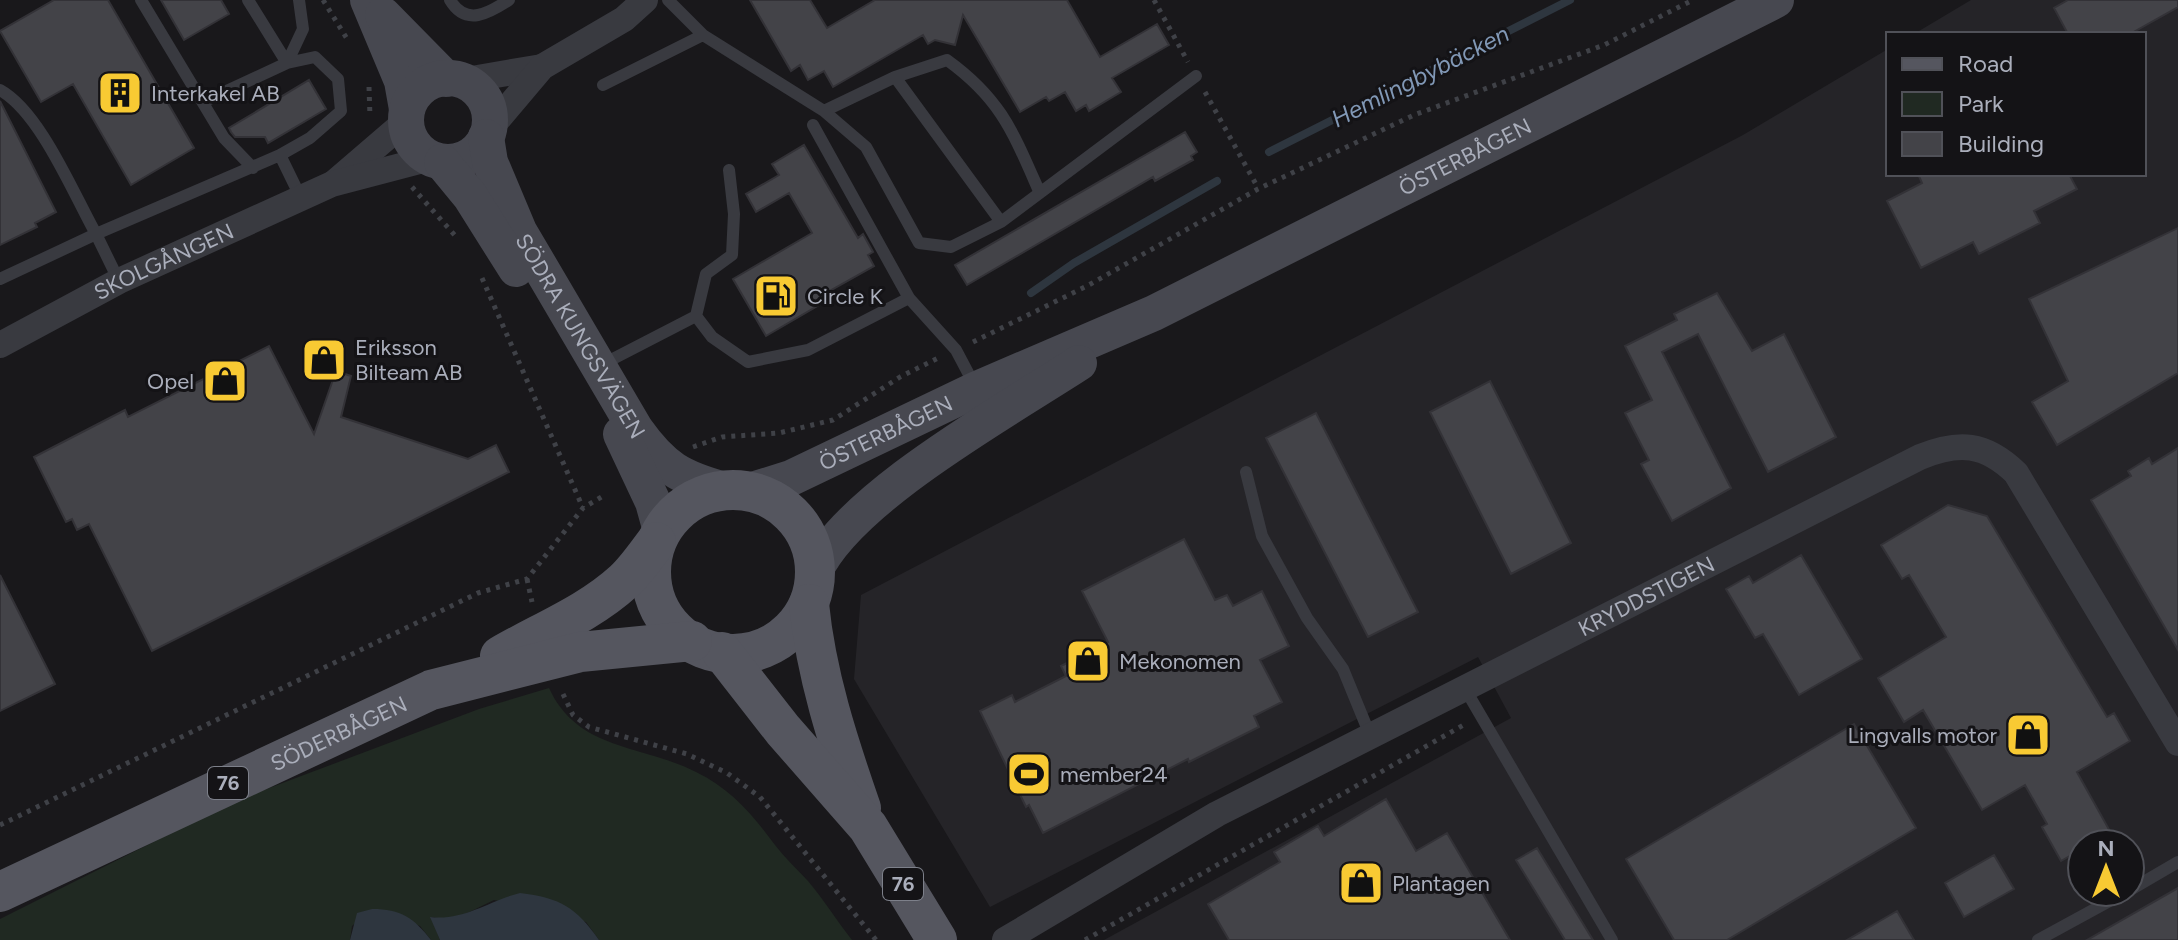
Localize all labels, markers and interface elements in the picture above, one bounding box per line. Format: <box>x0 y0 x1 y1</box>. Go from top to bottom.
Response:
water label: Hemlingbybäcken <box>1326 19 1514 133</box>
legend <box>1886 32 2146 176</box>
text: Road <box>1958 49 2013 78</box>
building icon: Interkakel AB <box>96 69 144 117</box>
place label: Interkakel AB <box>151 80 280 107</box>
text: Park <box>1958 89 2004 118</box>
street label: ÖSTERBÅGEN <box>1394 112 1536 201</box>
text: Building <box>1958 129 2044 158</box>
street label: SKOLGÅNGEN <box>89 217 238 305</box>
street label: SÖDRA KUNGSVÄGEN <box>510 229 651 443</box>
fuel station icon: Circle K <box>752 272 800 320</box>
place label: Circle K <box>807 283 884 310</box>
place label: Eriksson Bilteam AB <box>355 334 462 386</box>
shop icon: Eriksson Bilteam AB <box>300 336 348 384</box>
shop icon: Opel <box>201 357 249 405</box>
place label: Opel <box>147 368 194 395</box>
street label: ÖSTERBÅGEN <box>815 389 957 476</box>
street label: KRYDDSTIGEN <box>1574 550 1719 642</box>
shop icon: Mekonomen <box>1064 637 1112 685</box>
place label: Mekonomen <box>1119 648 1241 675</box>
street label: SÖDERBÅGEN <box>266 690 411 777</box>
shop icon: Lingvalls motor <box>2004 711 2052 759</box>
place label: Lingvalls motor <box>1848 722 1998 749</box>
sports icon: member24 <box>1005 750 1053 798</box>
place label: member24 <box>1060 761 1168 788</box>
road number: 76 <box>208 767 248 799</box>
north arrow <box>2066 828 2146 908</box>
text: N <box>2097 835 2115 862</box>
shop icon: Plantagen <box>1337 859 1385 907</box>
road number: 76 <box>883 868 923 900</box>
place label: Plantagen <box>1392 870 1490 897</box>

